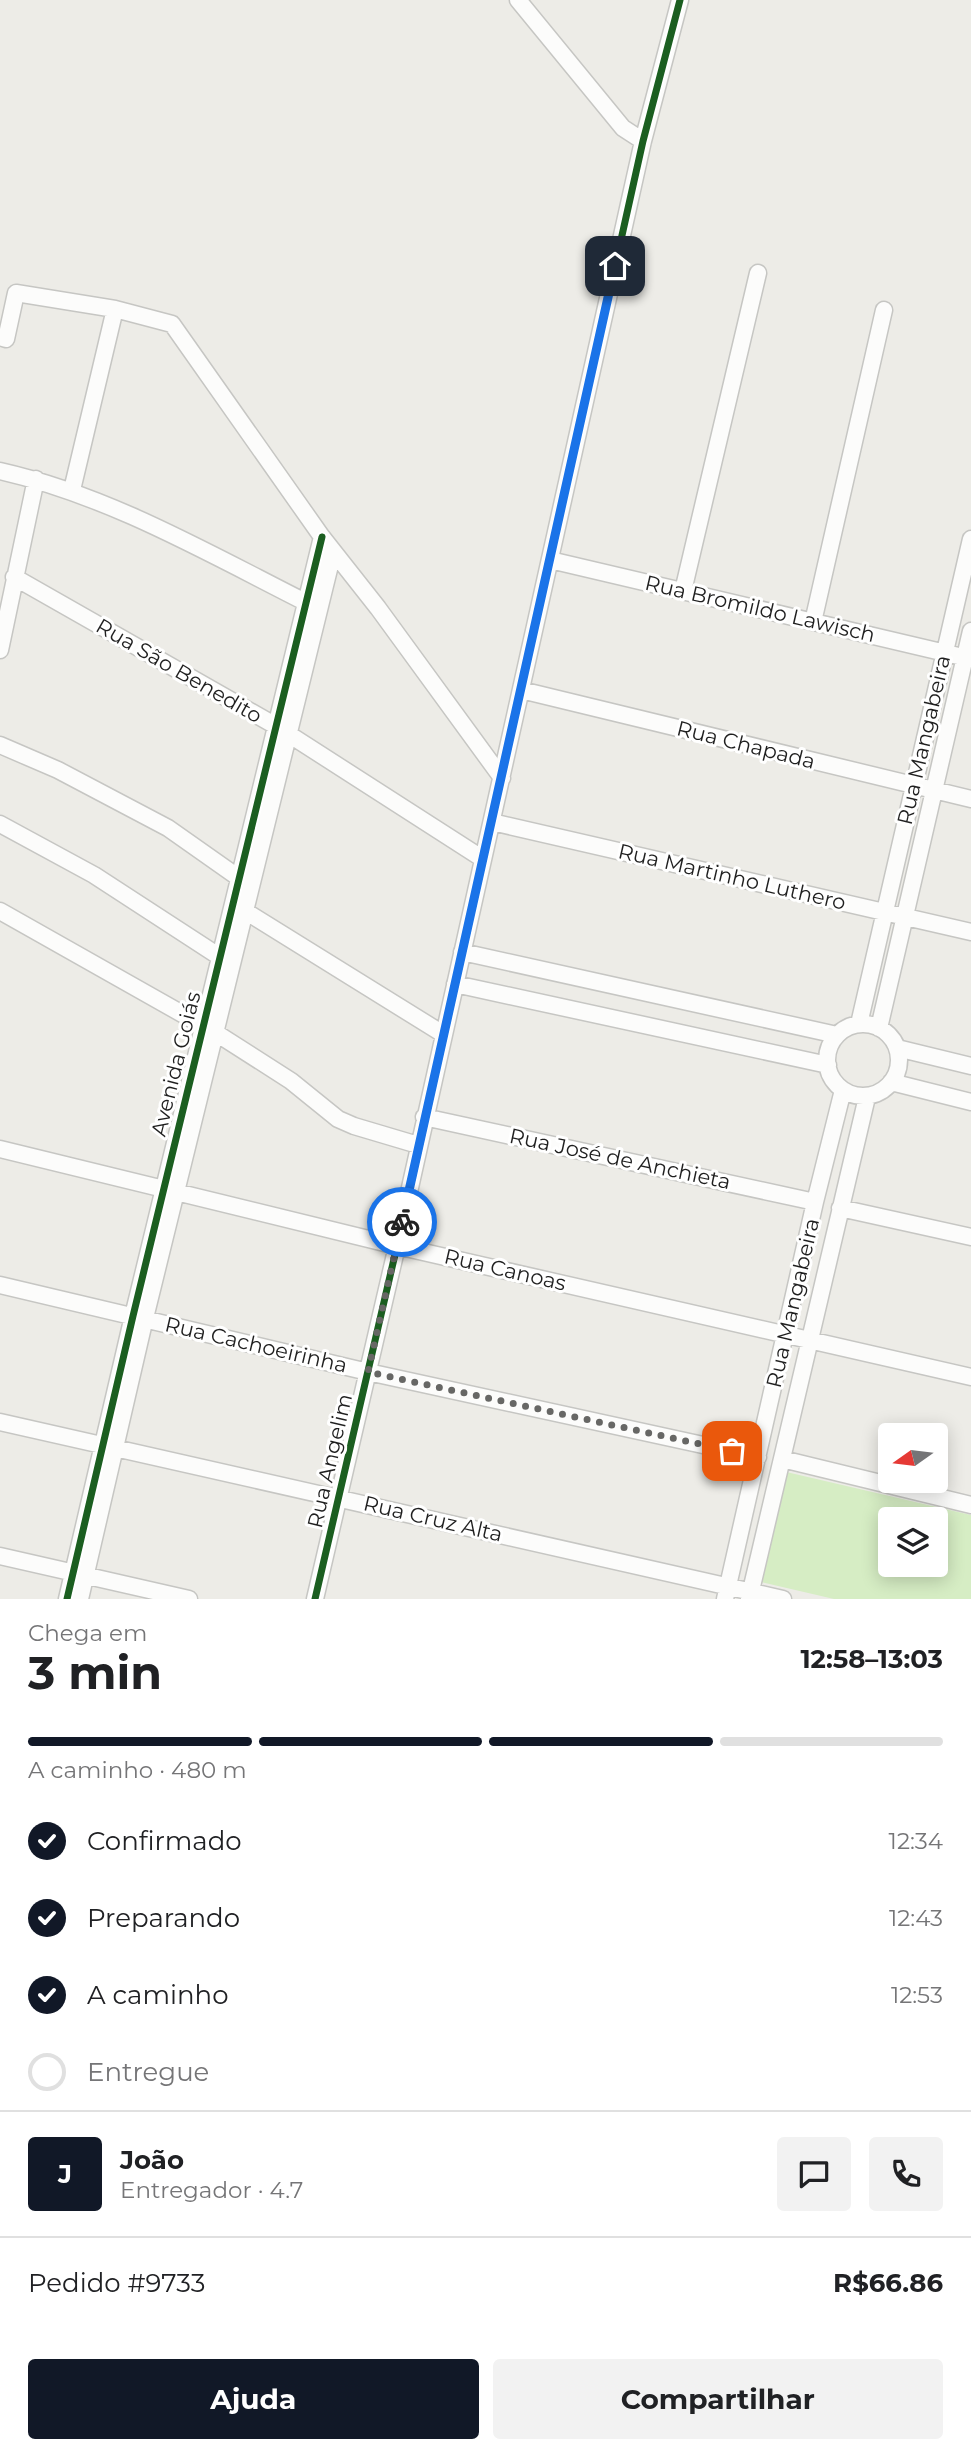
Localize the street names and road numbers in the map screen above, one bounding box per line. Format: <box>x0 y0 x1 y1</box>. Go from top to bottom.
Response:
street label: Rua Bromildo Lawisch <box>643 570 878 647</box>
street label: Rua São Benedito <box>92 613 267 728</box>
street label: Rua Mangabeira <box>892 653 955 827</box>
street label: Rua Chapada <box>674 715 818 774</box>
street label: Rua Martinho Luthero <box>616 838 848 915</box>
street label: Avenida Goiás <box>145 989 206 1139</box>
street label: Rua José de Anchieta <box>507 1123 733 1194</box>
street label: Rua Mangabeira <box>761 1216 824 1390</box>
street label: Rua Canoas <box>442 1243 568 1296</box>
street label: Rua Cachoeirinha <box>163 1311 350 1378</box>
street label: Rua Angelim <box>302 1391 357 1530</box>
street label: Rua Cruz Alta <box>361 1490 505 1547</box>

